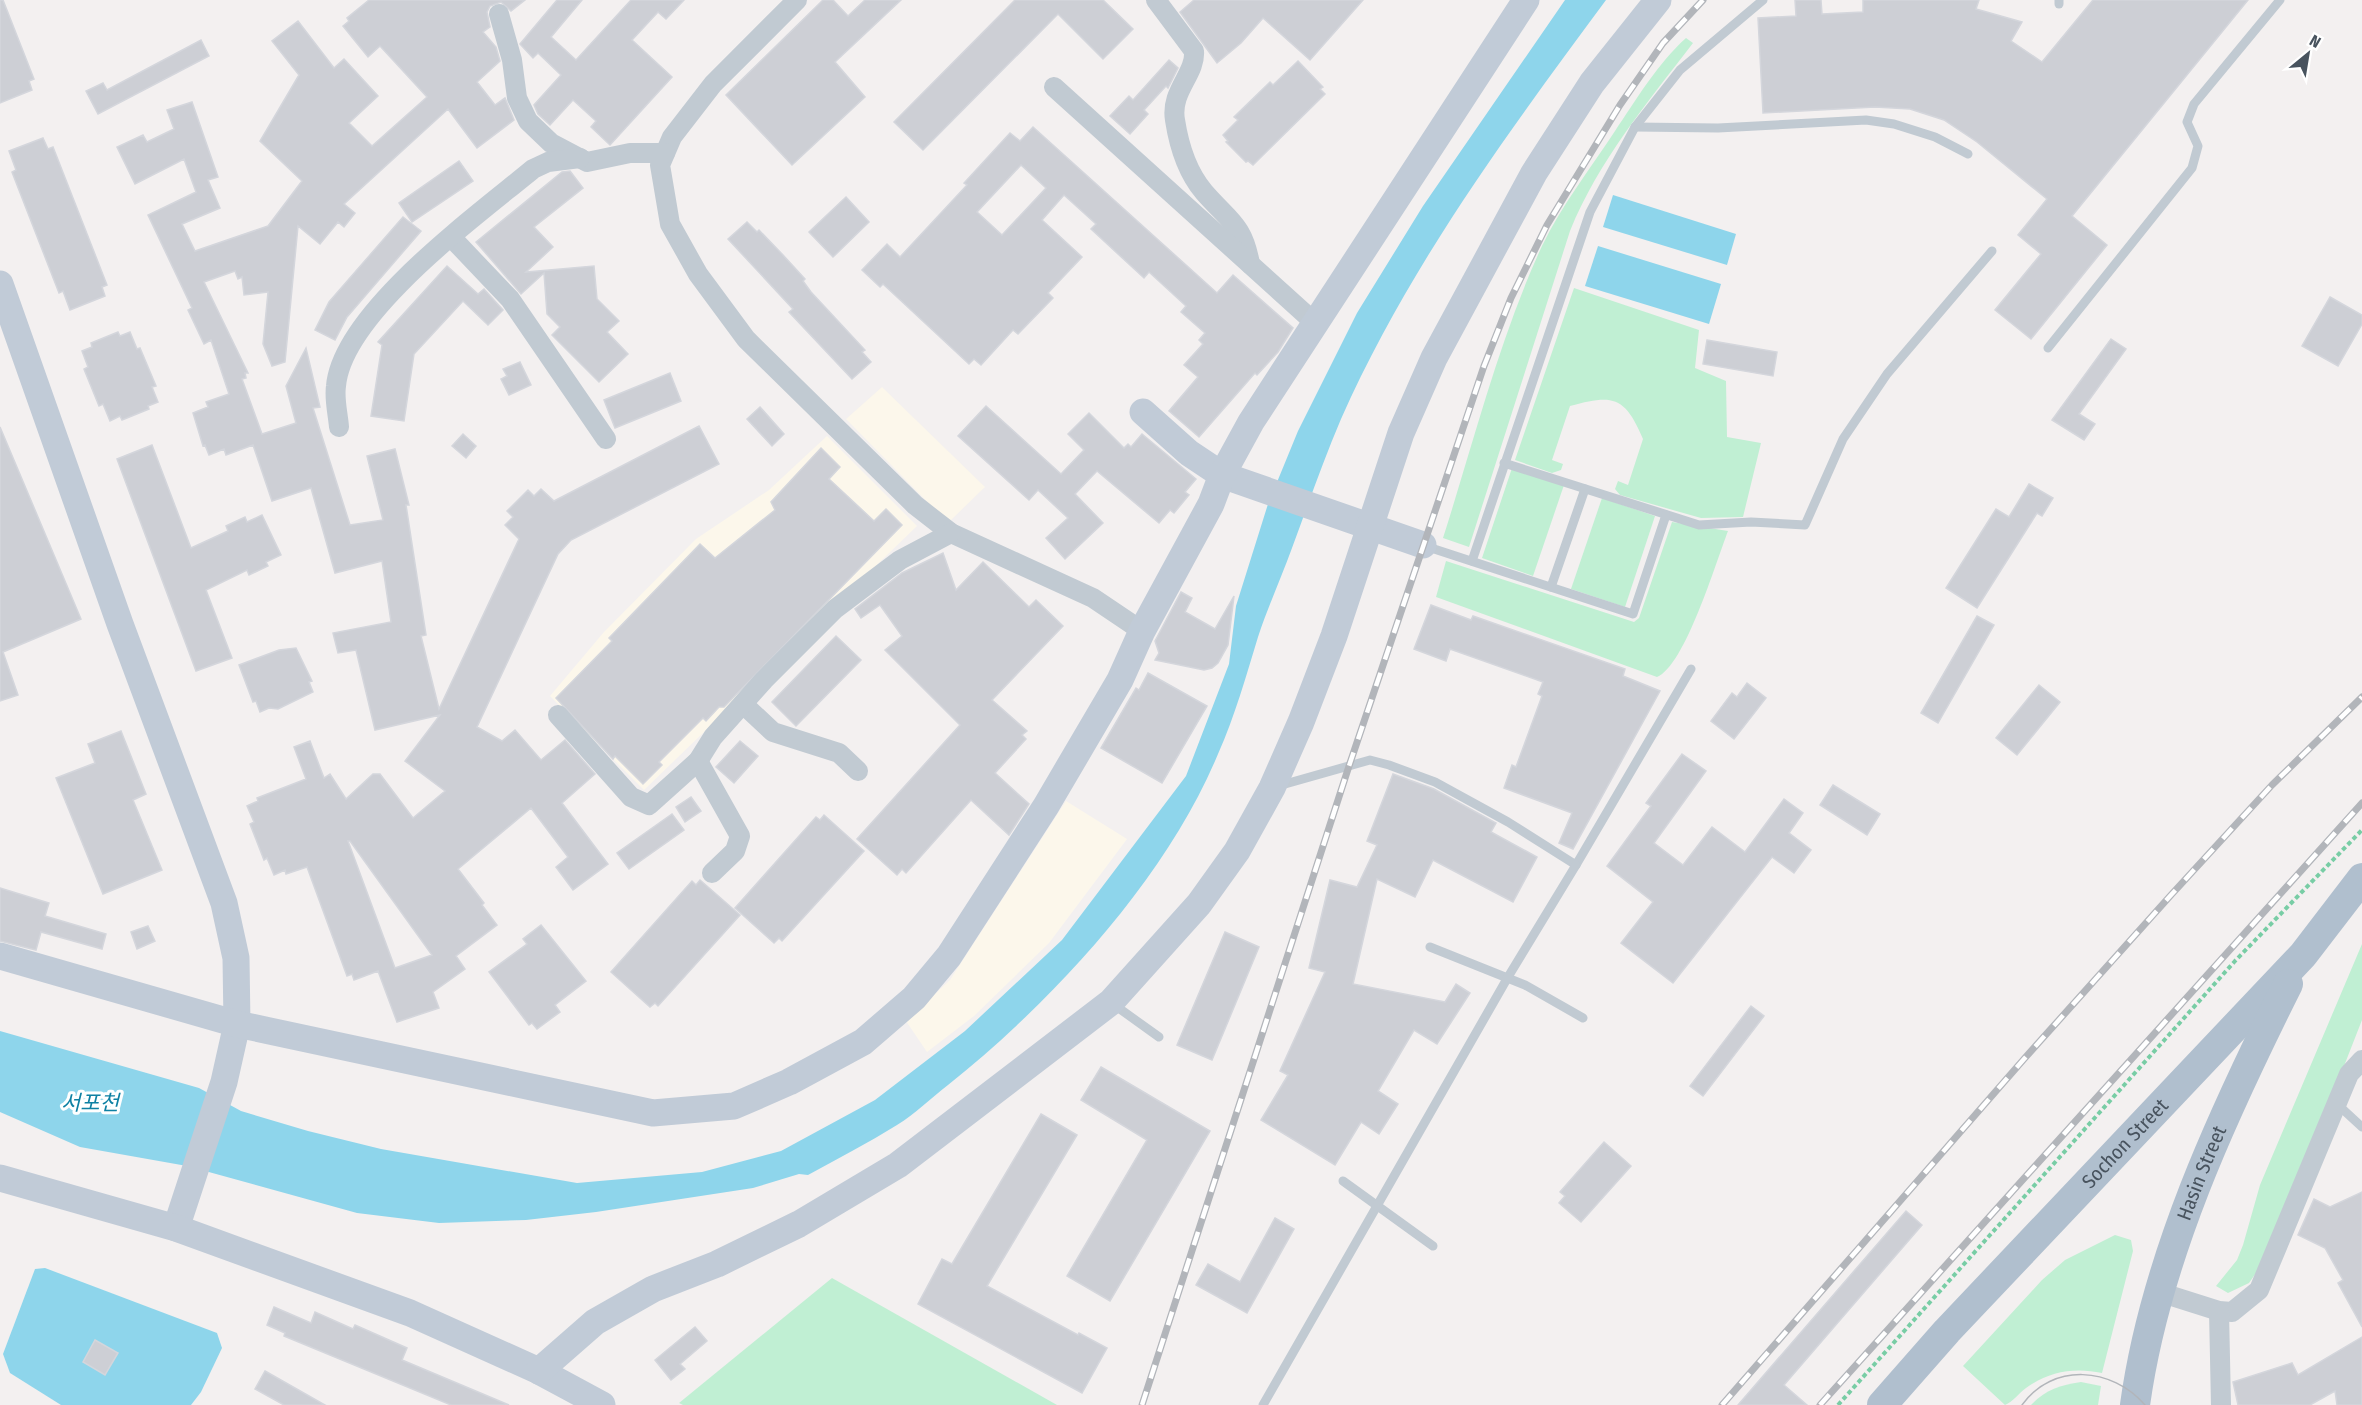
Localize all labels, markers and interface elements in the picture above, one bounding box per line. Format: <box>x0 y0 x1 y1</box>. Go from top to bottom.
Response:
north arrow <box>2278 24 2338 84</box>
text: N <box>2306 31 2324 52</box>
water label: 서포천 <box>61 1090 122 1116</box>
street label: Sochon Street <box>2077 1093 2173 1193</box>
street label: Hasin Street <box>2172 1122 2231 1224</box>

